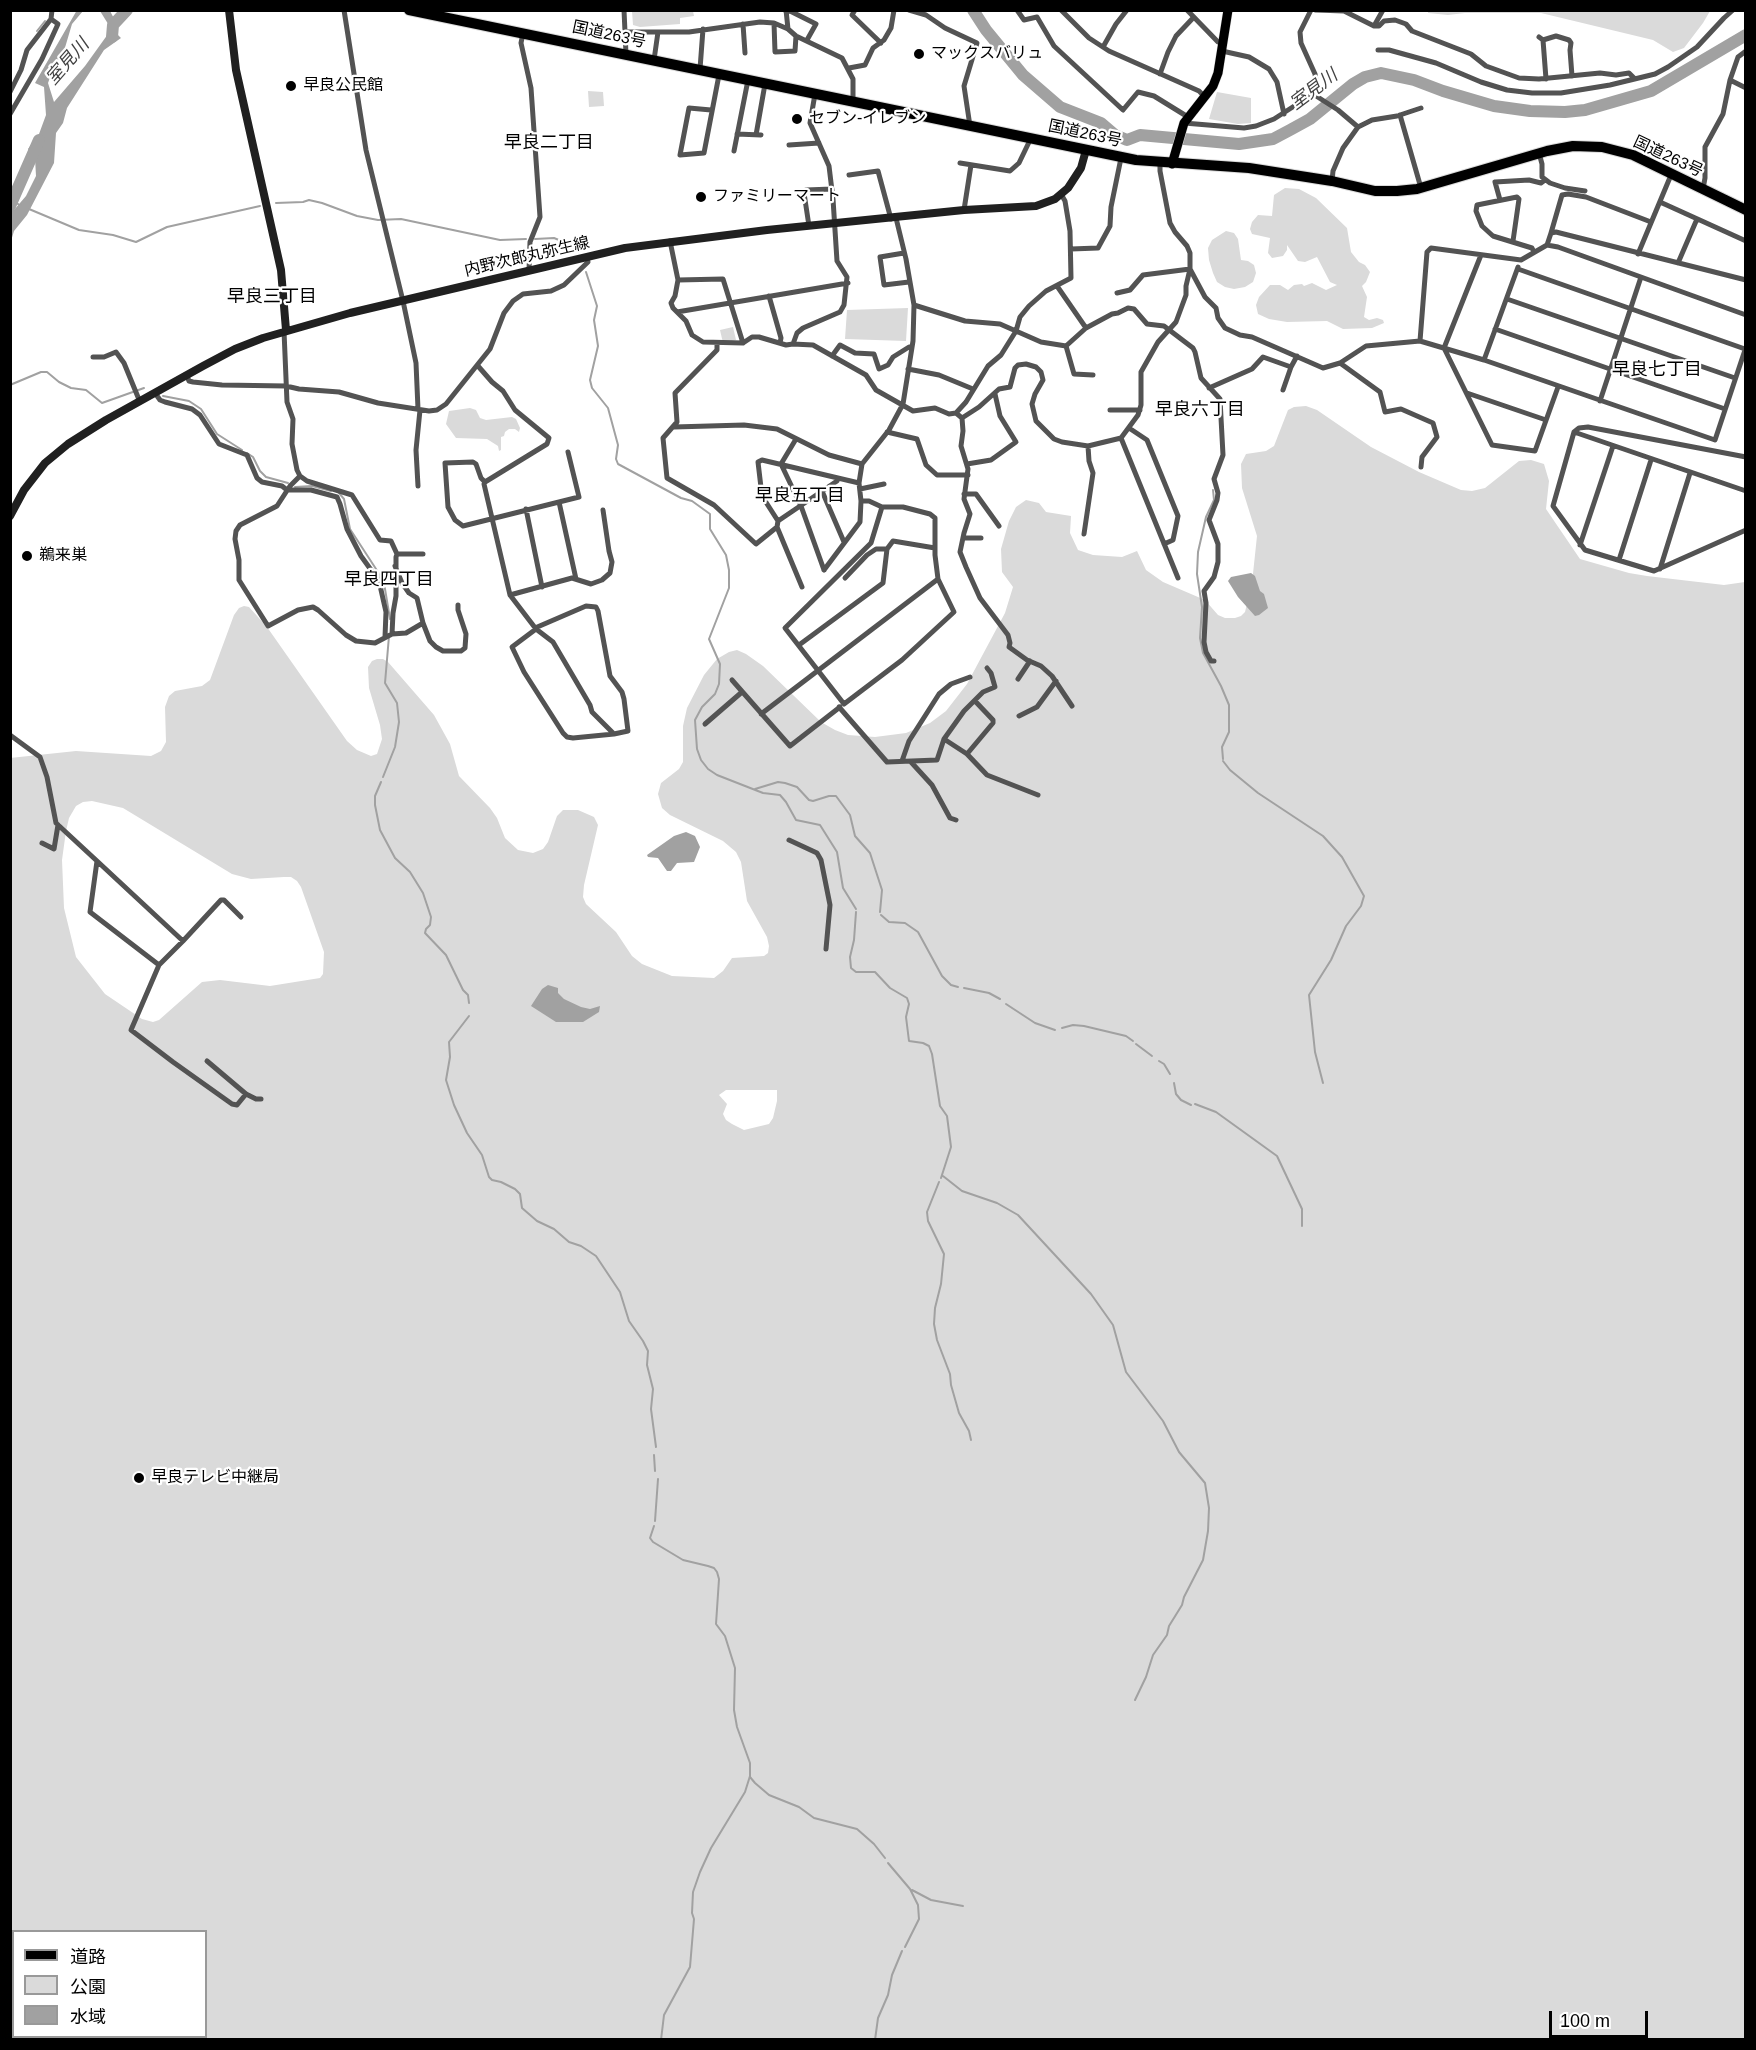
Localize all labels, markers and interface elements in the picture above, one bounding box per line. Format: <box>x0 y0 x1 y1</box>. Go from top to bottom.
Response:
street label: 国道263号 <box>570 18 648 52</box>
water label: 室見川 <box>42 35 94 89</box>
place label: マックスバリュ <box>931 44 1043 64</box>
marker: マックスバリュ <box>912 47 926 61</box>
water label: 室見川 <box>1286 65 1342 115</box>
place label: 早良公民館 <box>303 76 383 96</box>
marker: 早良公民館 <box>284 79 298 93</box>
place label: セブン-イレブン <box>809 109 926 129</box>
marker: セブン-イレブン <box>790 112 804 126</box>
street label: 国道263号 <box>1046 117 1124 151</box>
district label: 早良二丁目 <box>504 132 594 154</box>
street label: 国道263号 <box>1630 133 1706 181</box>
place label: ファミリーマート <box>713 187 841 207</box>
marker: ファミリーマート <box>694 190 708 204</box>
street label: 内野次郎丸弥生線 <box>462 233 592 281</box>
district label: 早良三丁目 <box>227 286 317 308</box>
district label: 早良七丁目 <box>1612 359 1702 381</box>
district label: 早良六丁目 <box>1155 399 1245 421</box>
district label: 早良五丁目 <box>755 485 845 507</box>
place label: 鵜来巣 <box>39 546 87 566</box>
marker: 鵜来巣 <box>20 549 34 563</box>
district label: 早良四丁目 <box>344 569 434 591</box>
place label: 早良テレビ中継局 <box>151 1468 279 1488</box>
marker: 早良テレビ中継局 <box>132 1471 146 1485</box>
legend <box>12 1930 207 2038</box>
text: 道路 <box>70 1947 106 1967</box>
text: 公園 <box>70 1977 106 1997</box>
scale bar <box>1552 1999 1651 2037</box>
text: 水域 <box>70 2007 106 2027</box>
text: 100 m <box>1560 2011 1610 2031</box>

